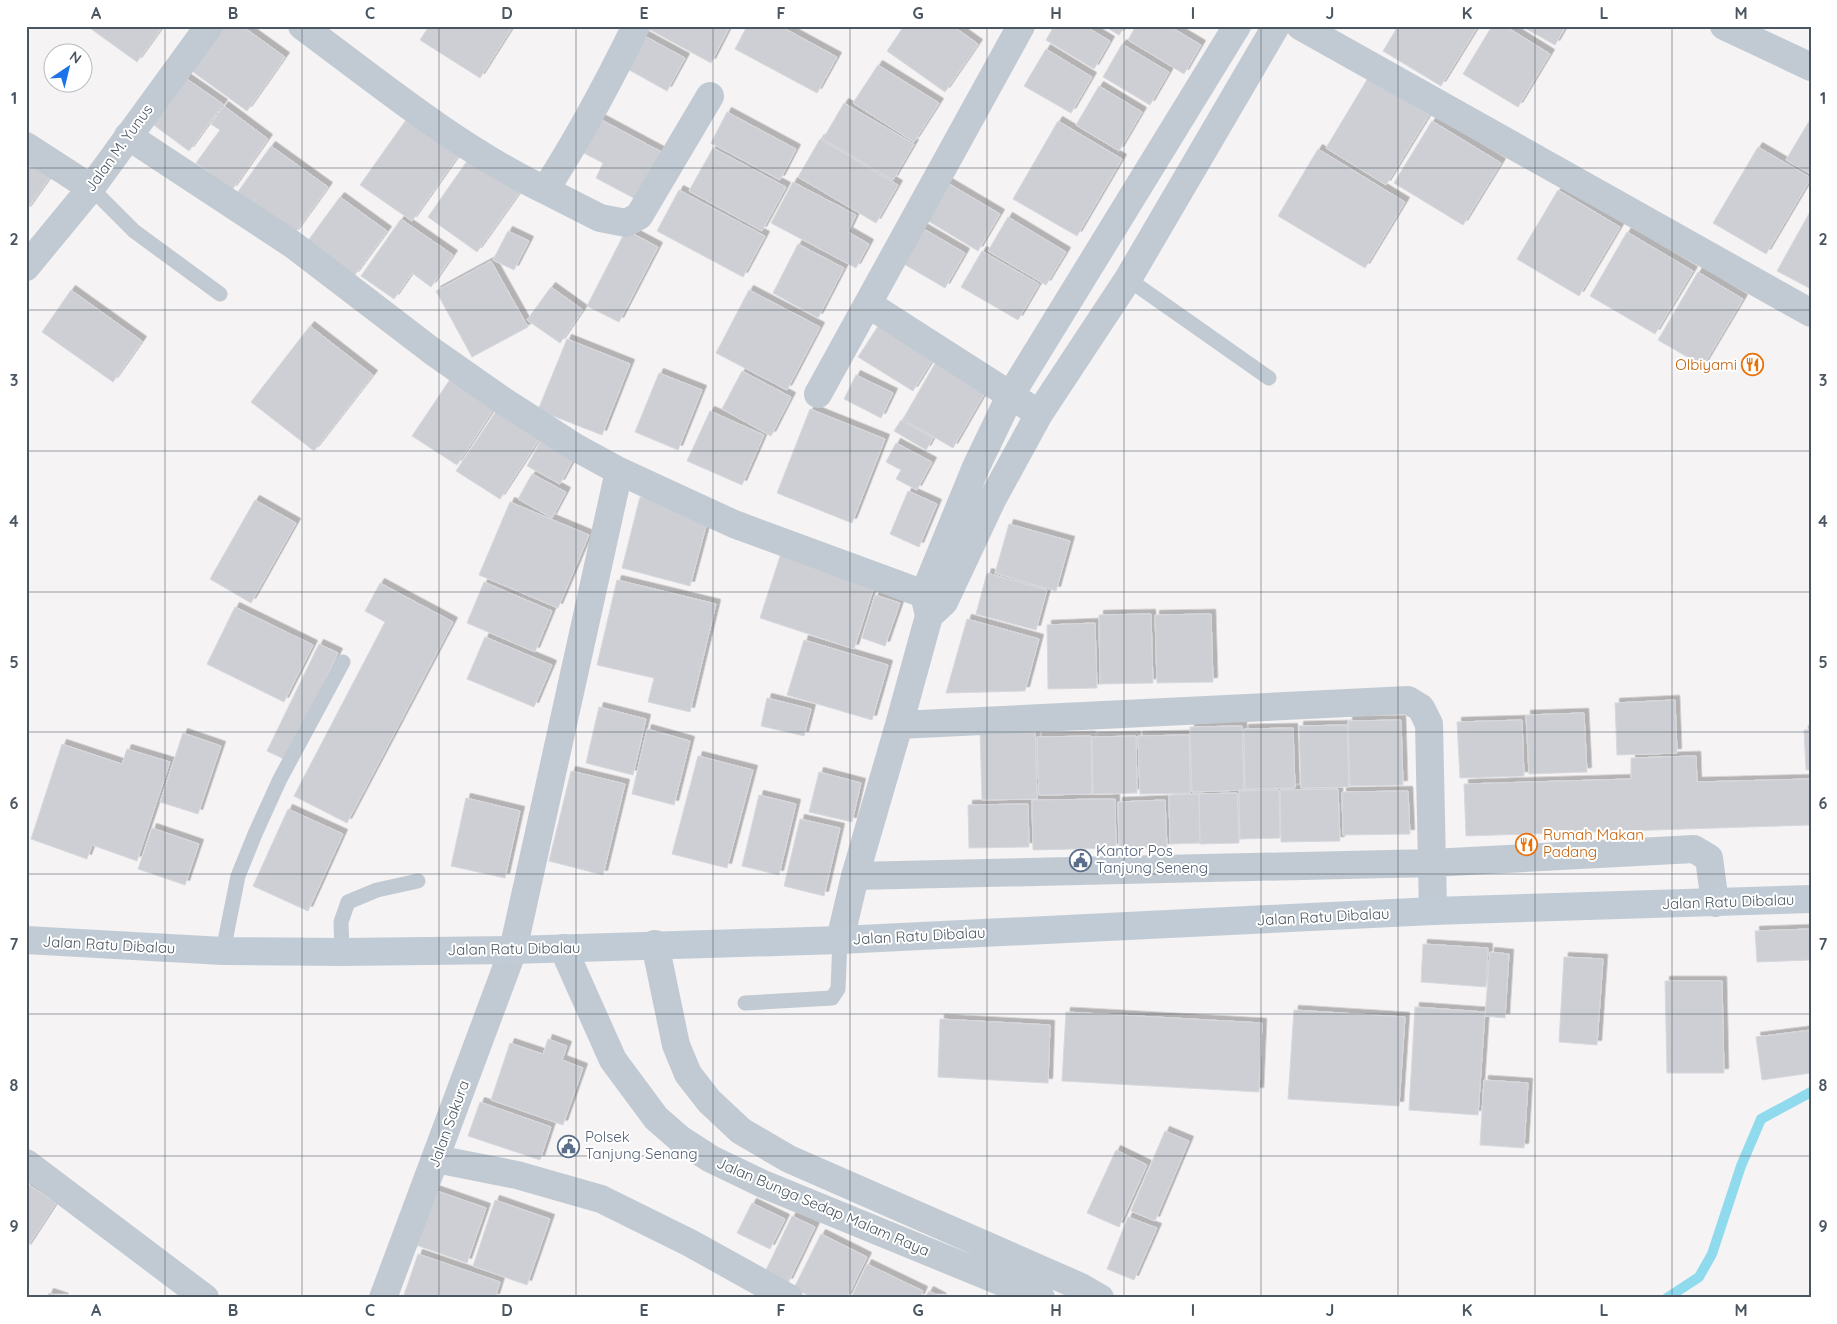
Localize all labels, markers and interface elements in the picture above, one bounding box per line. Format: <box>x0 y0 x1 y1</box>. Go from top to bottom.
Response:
text: A <box>91 3 102 23</box>
text: B <box>228 3 238 23</box>
text: C <box>365 3 375 23</box>
text: D <box>501 3 513 23</box>
text: E <box>639 3 649 23</box>
text: F <box>777 3 786 23</box>
text: G <box>912 3 924 23</box>
text: H <box>1050 3 1062 23</box>
text: I <box>1191 3 1195 23</box>
text: J <box>1326 3 1334 23</box>
text: K <box>1462 3 1472 23</box>
text: L <box>1600 3 1609 23</box>
text: M <box>1734 3 1748 23</box>
north arrow <box>42 42 92 92</box>
text: N <box>66 47 85 68</box>
text: 1 <box>11 88 17 108</box>
text: 1 <box>1820 88 1826 108</box>
street label: Jalan M. Yunus <box>81 100 157 195</box>
text: 2 <box>9 229 19 249</box>
text: 2 <box>1818 229 1828 249</box>
restaurant icon: Olbiyami <box>1741 353 1765 377</box>
place label: Olbiyami <box>1675 355 1737 374</box>
text: 3 <box>10 370 18 390</box>
text: 3 <box>1819 370 1827 390</box>
text: 4 <box>9 511 19 531</box>
text: 4 <box>1818 511 1828 531</box>
text: 5 <box>9 652 19 672</box>
text: 5 <box>1818 652 1828 672</box>
text: 6 <box>10 793 19 813</box>
text: 6 <box>1819 793 1828 813</box>
place label: Rumah Makan Padang <box>1543 825 1644 861</box>
restaurant icon: Rumah Makan Padang <box>1515 832 1539 856</box>
place label: Kantor Pos Tanjung Seneng <box>1096 841 1208 877</box>
public building icon: Kantor Pos Tanjung Seneng <box>1068 848 1092 872</box>
street label: Jalan Ratu Dibalau <box>1661 890 1795 913</box>
street label: Jalan Ratu Dibalau <box>1256 904 1390 929</box>
street label: Jalan Ratu Dibalau <box>852 923 986 948</box>
street label: Jalan Ratu Dibalau <box>42 932 176 957</box>
text: 7 <box>10 934 19 954</box>
text: 7 <box>1819 934 1828 954</box>
street label: Jalan Ratu Dibalau <box>447 938 581 959</box>
text: 8 <box>10 1075 19 1095</box>
text: 8 <box>1819 1075 1828 1095</box>
street label: Jalan Sakura <box>424 1078 473 1170</box>
place label: Polsek Tanjung Senang <box>585 1127 698 1163</box>
public building icon: Polsek Tanjung Senang <box>557 1134 581 1158</box>
street label: Jalan Bunga Sedap Malam Raya <box>714 1153 932 1260</box>
text: 9 <box>9 1216 19 1236</box>
text: 9 <box>1818 1216 1828 1236</box>
text: A <box>91 1300 102 1320</box>
text: B <box>228 1300 238 1320</box>
text: C <box>365 1300 375 1320</box>
text: D <box>501 1300 513 1320</box>
text: E <box>639 1300 649 1320</box>
text: F <box>777 1300 786 1320</box>
text: G <box>912 1300 924 1320</box>
text: H <box>1050 1300 1062 1320</box>
text: I <box>1191 1300 1195 1320</box>
text: J <box>1326 1300 1334 1320</box>
text: K <box>1462 1300 1472 1320</box>
text: L <box>1600 1300 1609 1320</box>
text: M <box>1734 1300 1748 1320</box>

